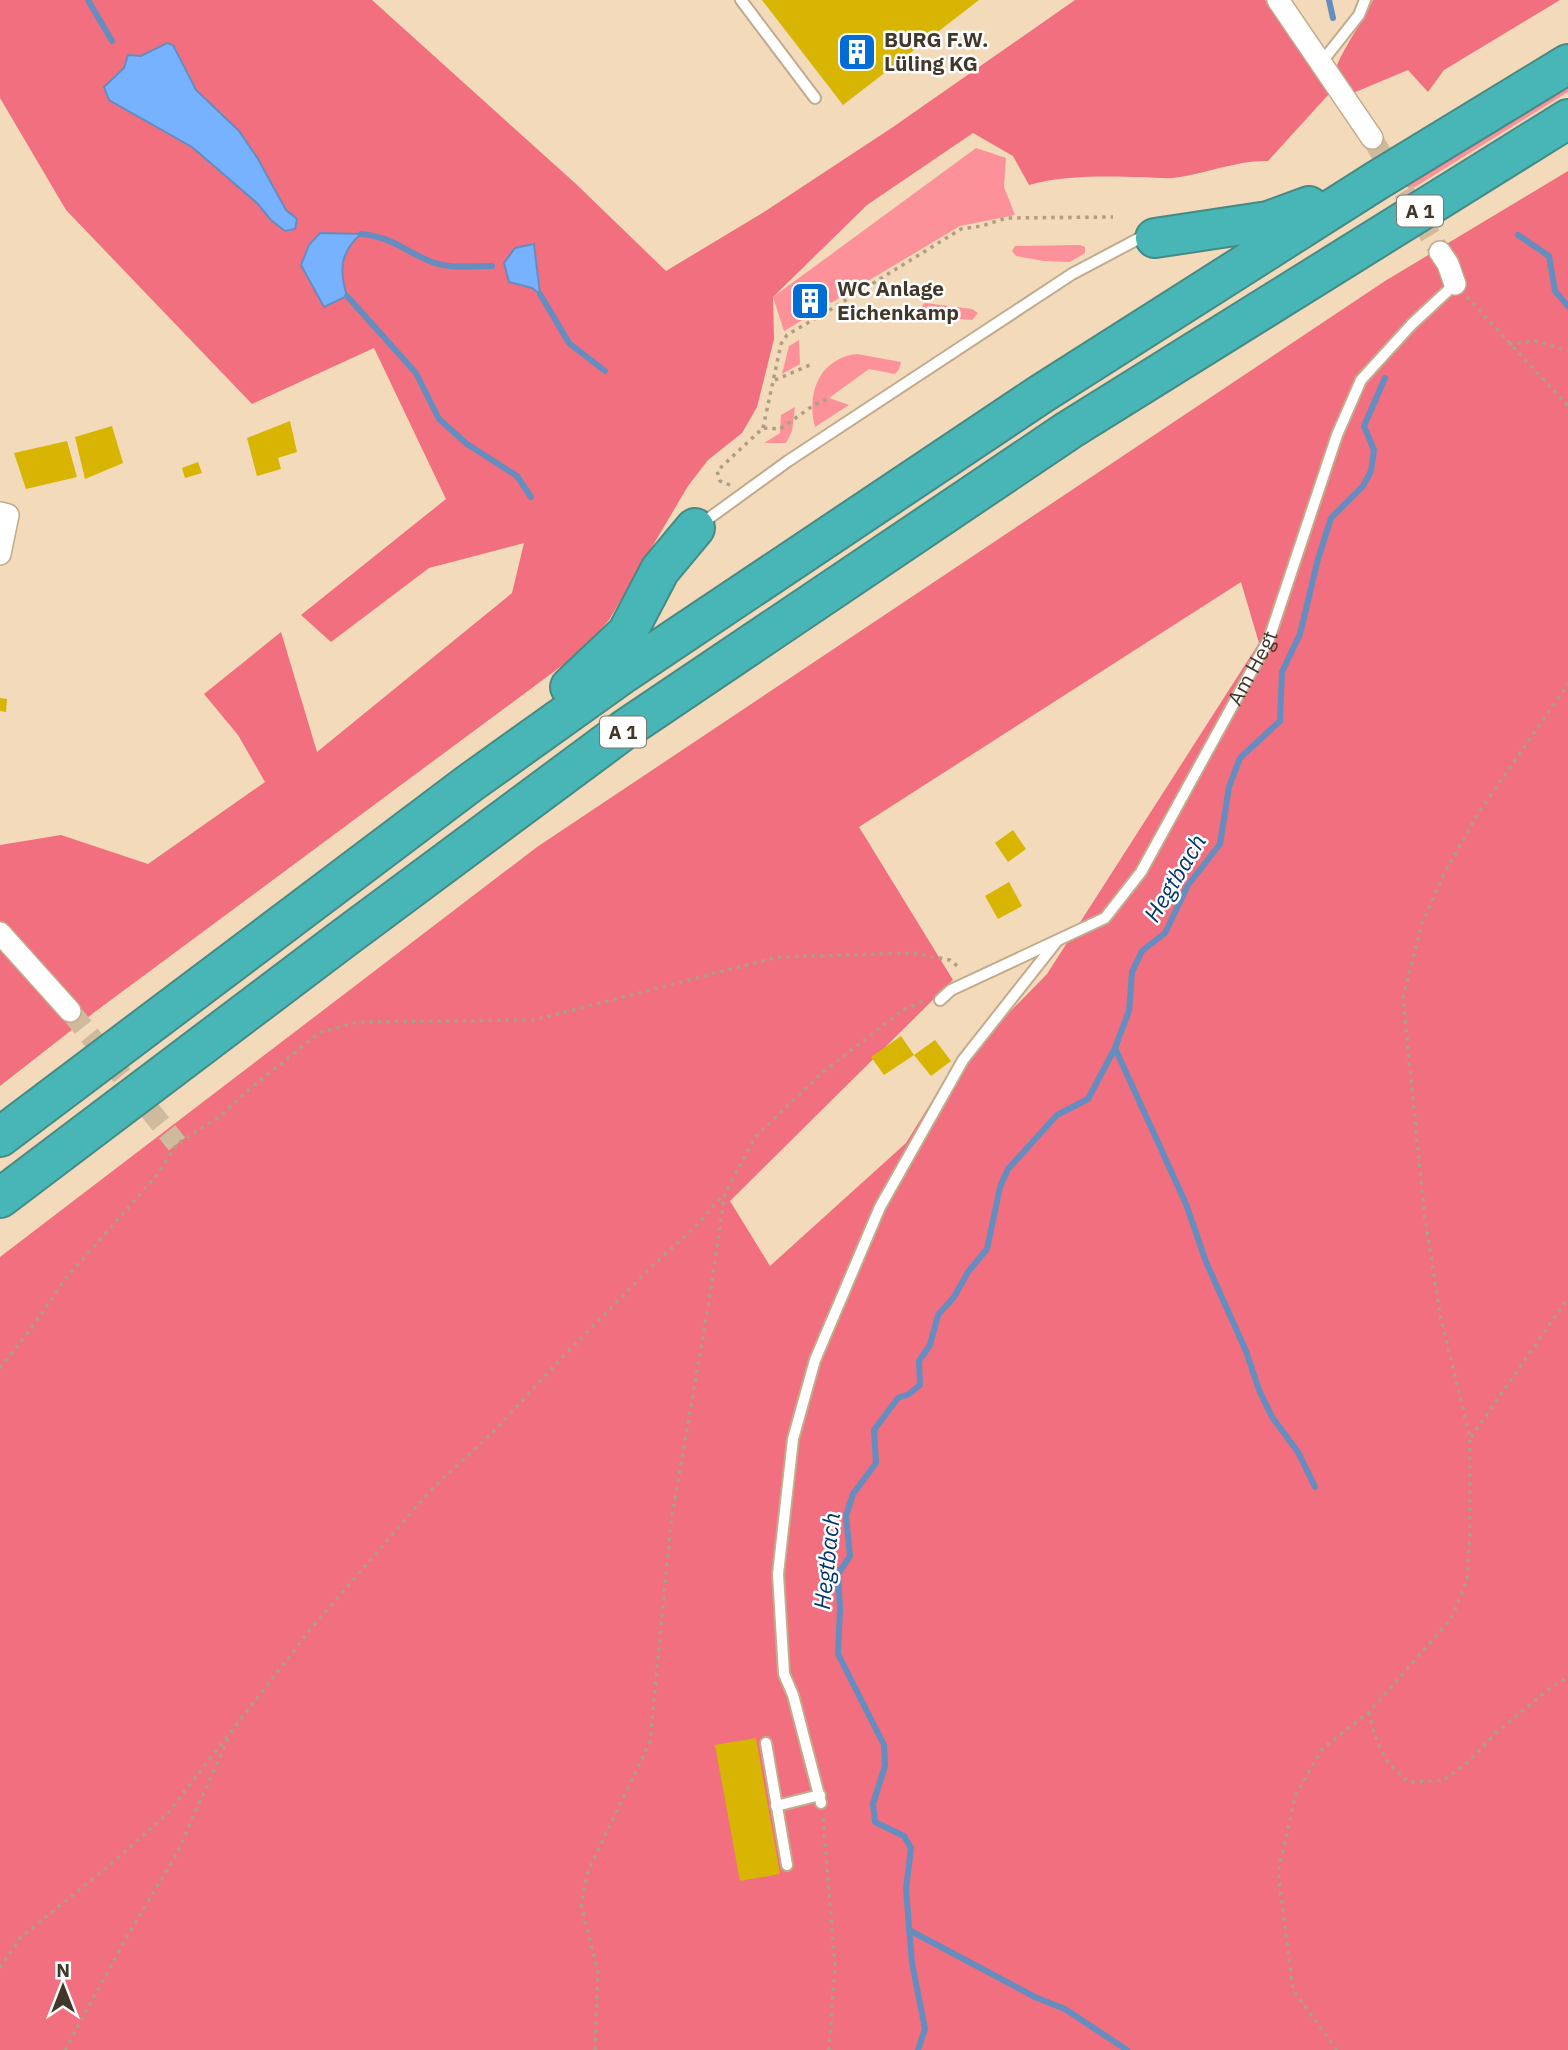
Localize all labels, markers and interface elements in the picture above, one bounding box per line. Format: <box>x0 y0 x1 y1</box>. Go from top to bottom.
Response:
place label: BURG F.W. Lüling KG <box>884 25 989 77</box>
building icon: BURG F.W. Lüling KG <box>836 31 878 73</box>
road number: A 1 <box>1397 196 1443 226</box>
place label: WC Anlage Eichenkamp <box>837 274 959 326</box>
building icon: WC Anlage Eichenkamp <box>789 280 831 322</box>
street label: Am Hegt <box>1220 627 1284 710</box>
road number: A 1 <box>600 716 646 748</box>
water label: Hegtbach <box>1136 828 1212 927</box>
water label: Hegtbach <box>806 1511 846 1611</box>
north arrow <box>28 1952 98 2022</box>
text: N <box>56 1958 70 1982</box>

